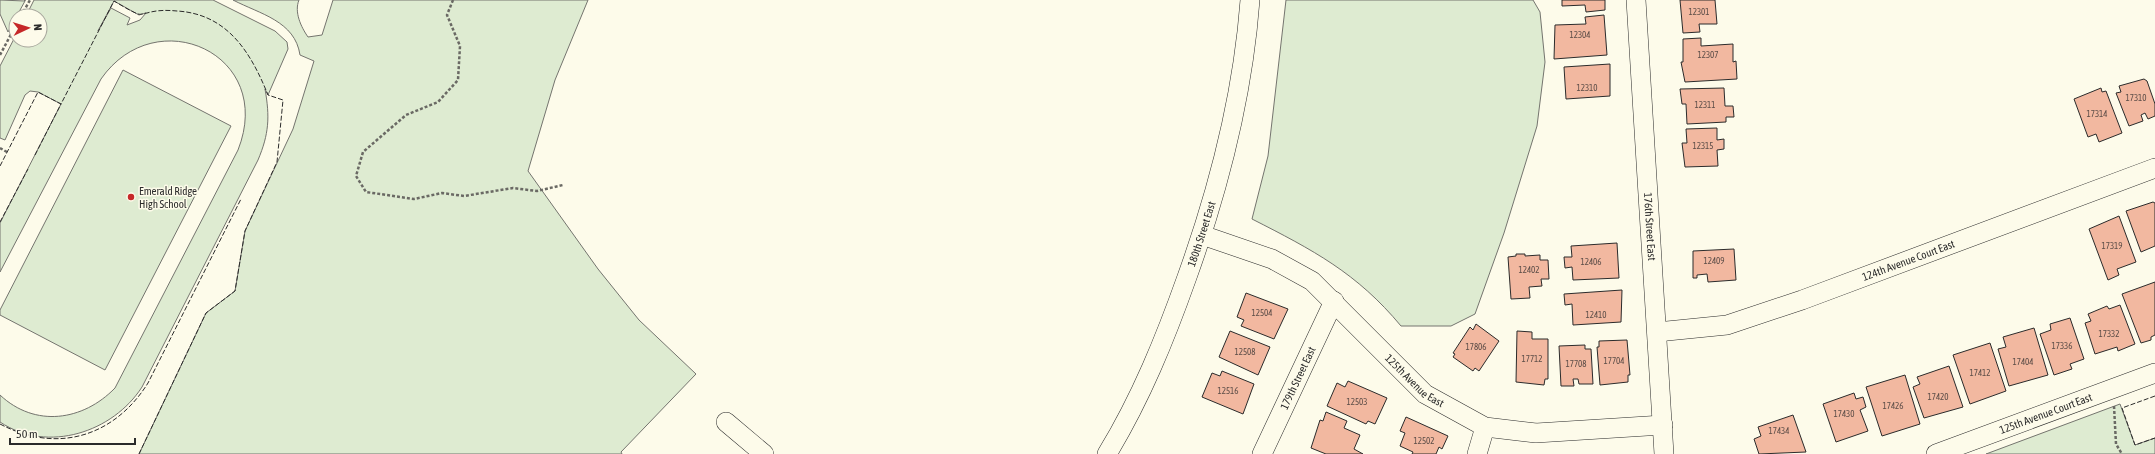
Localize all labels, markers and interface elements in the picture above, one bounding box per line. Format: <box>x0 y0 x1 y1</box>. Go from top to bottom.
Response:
house number: 12301 <box>1688 7 1710 17</box>
north arrow <box>8 8 48 48</box>
text: N <box>32 24 44 31</box>
house number: 12304 <box>1569 30 1591 40</box>
house number: 12307 <box>1697 50 1719 60</box>
house number: 12310 <box>1576 83 1598 93</box>
house number: 17310 <box>2125 93 2147 103</box>
house number: 12311 <box>1694 100 1716 110</box>
house number: 17314 <box>2086 109 2108 119</box>
house number: 12315 <box>1692 141 1714 151</box>
place label: Emerald Ridge High School <box>139 185 197 210</box>
marker: Emerald Ridge High School <box>126 192 136 202</box>
street label: 176th Street East <box>1642 192 1658 261</box>
street label: 180th Street East <box>1185 200 1218 268</box>
street label: 124th Avenue Court East <box>1861 237 1956 283</box>
house number: 17319 <box>2101 241 2123 251</box>
house number: 12409 <box>1703 256 1725 266</box>
house number: 12406 <box>1580 257 1602 267</box>
house number: 12402 <box>1518 265 1540 275</box>
house number: 12504 <box>1251 308 1273 318</box>
house number: 12410 <box>1585 310 1607 320</box>
house number: 17332 <box>2098 329 2120 339</box>
house number: 17336 <box>2051 341 2073 351</box>
house number: 17806 <box>1465 342 1487 352</box>
street label: 179th Street East <box>1278 345 1318 411</box>
house number: 12508 <box>1234 347 1256 357</box>
street label: 125th Avenue East <box>1383 352 1446 409</box>
house number: 17712 <box>1521 354 1543 364</box>
house number: 17704 <box>1603 356 1625 366</box>
house number: 17404 <box>2012 357 2034 367</box>
house number: 17708 <box>1565 359 1587 369</box>
house number: 17412 <box>1969 368 1991 378</box>
house number: 12516 <box>1217 386 1239 396</box>
street label: 125th Avenue Court East <box>1998 391 2094 436</box>
house number: 17420 <box>1927 392 1949 402</box>
house number: 12503 <box>1346 397 1368 407</box>
house number: 17426 <box>1882 401 1904 411</box>
house number: 17430 <box>1833 409 1855 419</box>
scale bar <box>10 420 135 446</box>
house number: 17434 <box>1768 426 1790 436</box>
text: 50 m <box>16 427 38 441</box>
house number: 12502 <box>1413 436 1435 446</box>

